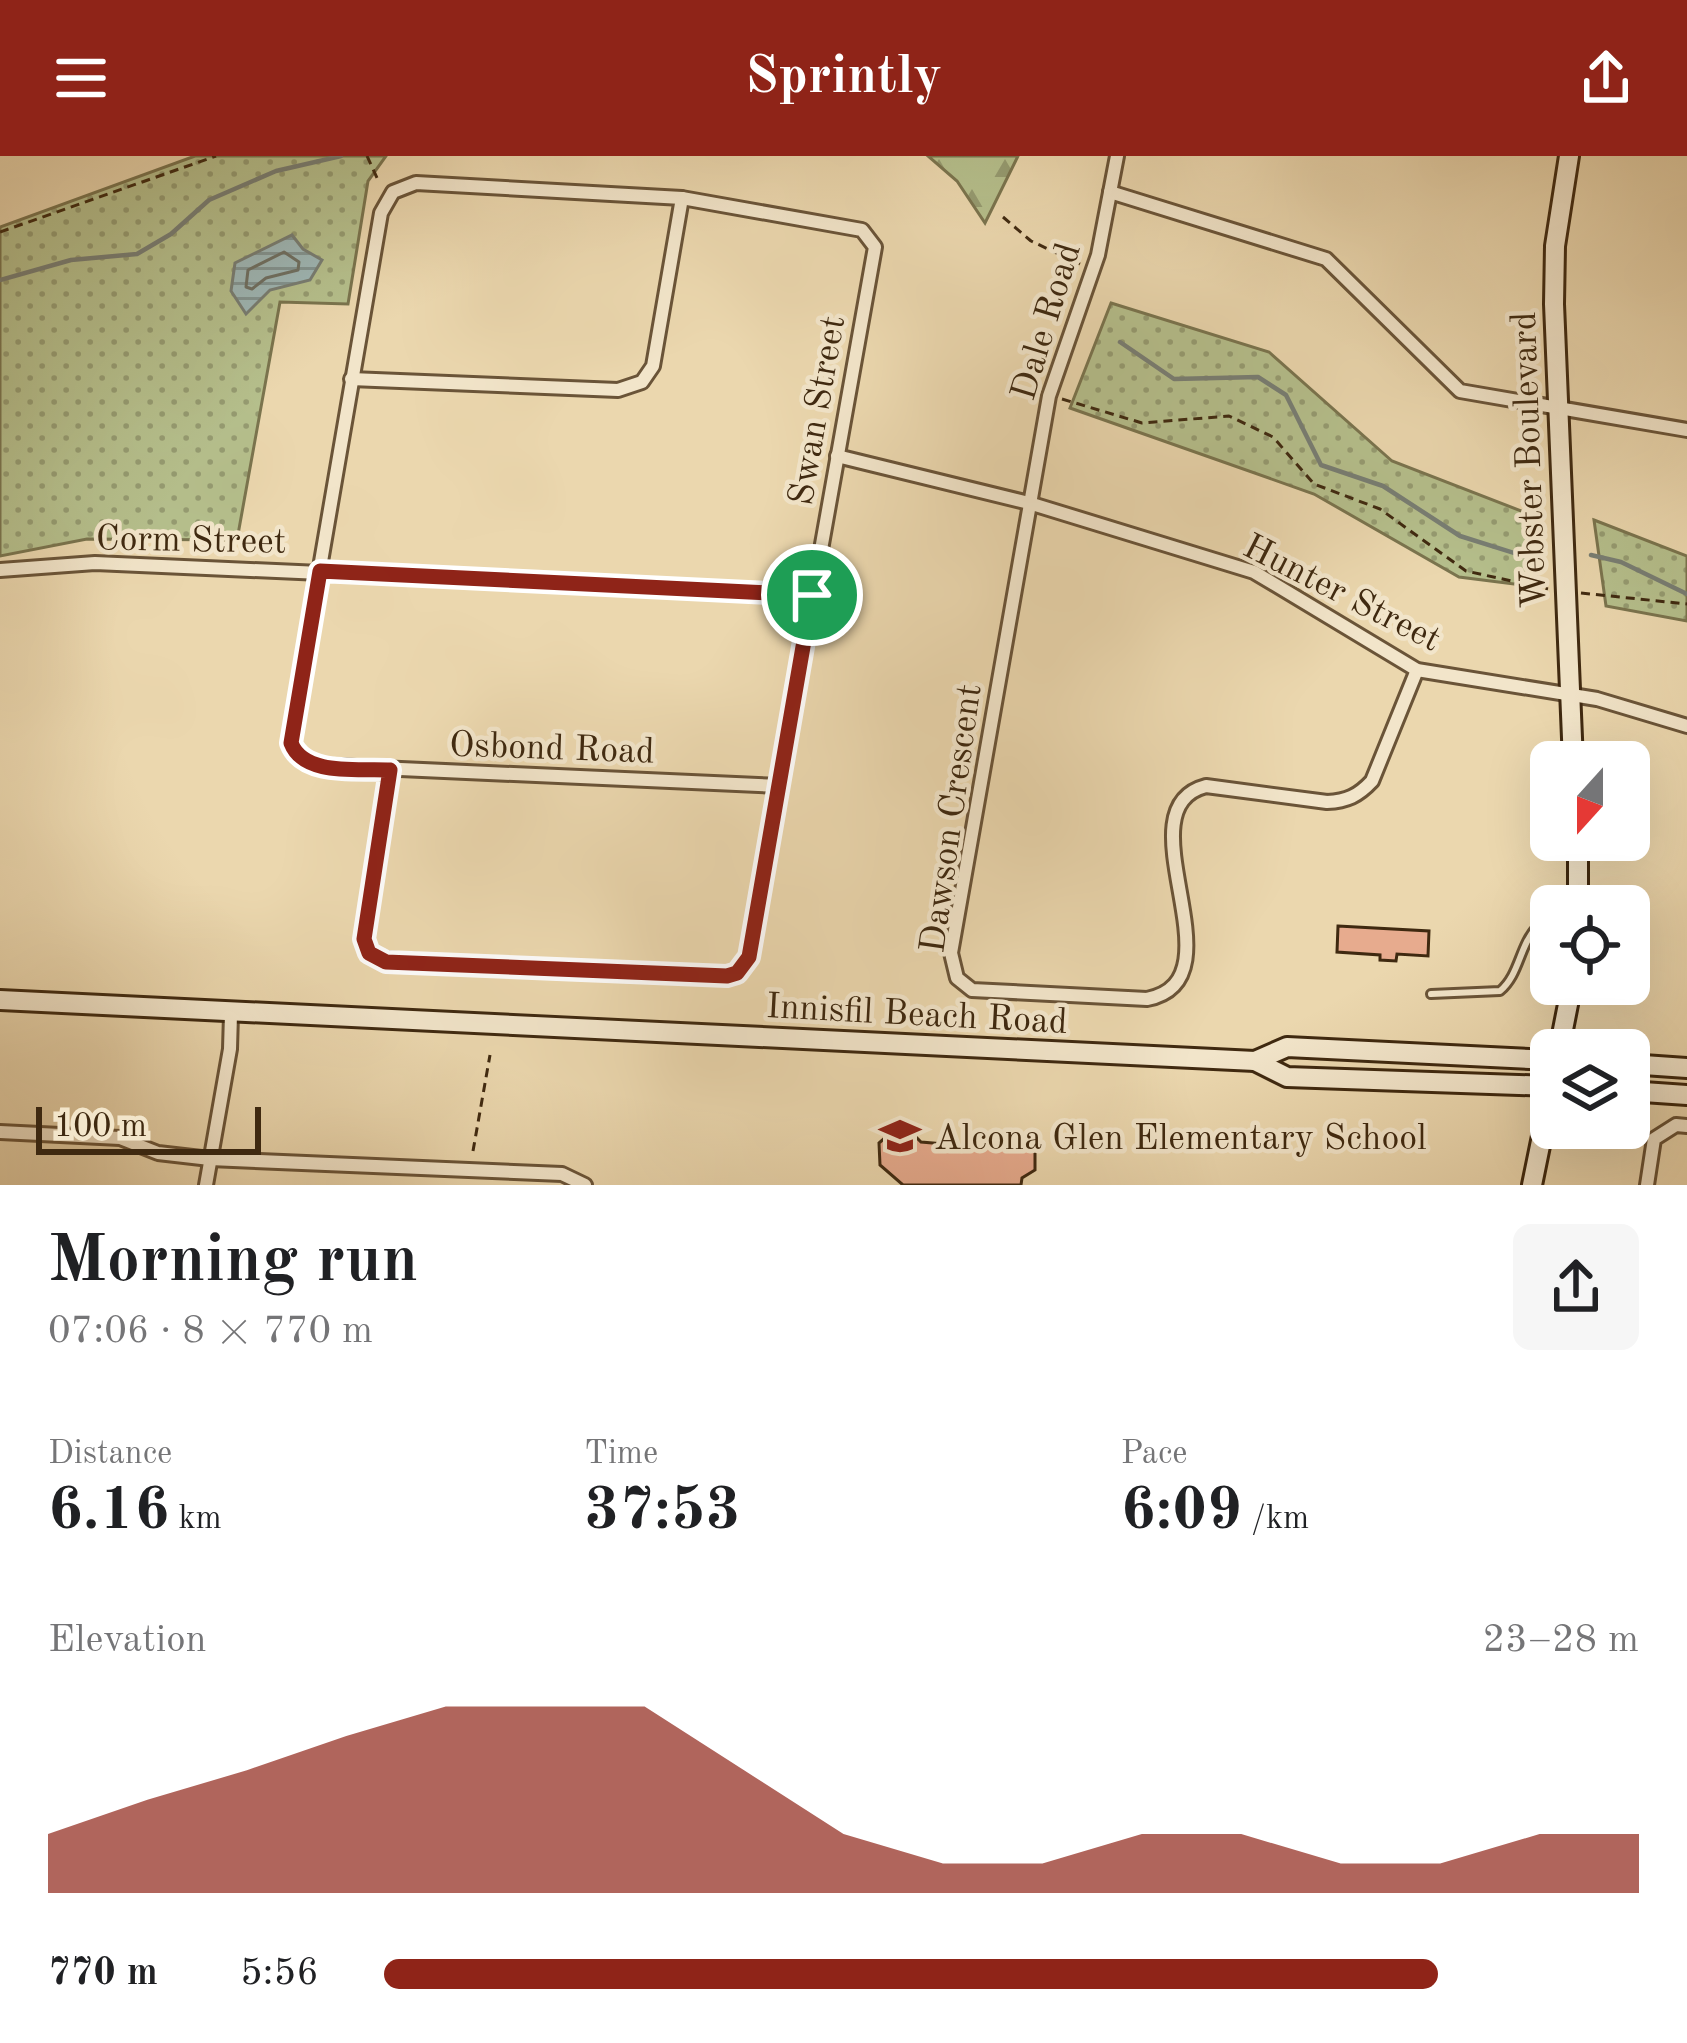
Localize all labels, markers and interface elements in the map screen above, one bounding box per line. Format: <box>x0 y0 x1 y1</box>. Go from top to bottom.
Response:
icon: menu <box>48 45 114 111</box>
icon: share <box>1573 45 1639 111</box>
text: Sprintly <box>745 51 942 105</box>
street label: Dale Road <box>1007 239 1089 405</box>
street label: Webster Boulevard <box>1508 311 1554 609</box>
street label: Swan Street <box>785 313 853 508</box>
street label: Corm Street <box>95 522 287 562</box>
street label: Hunter Street <box>1237 529 1446 660</box>
pin <box>761 544 863 646</box>
icon: arrive <box>779 562 845 628</box>
street label: Dawson Crescent <box>916 682 990 955</box>
street label: Osbond Road <box>448 728 655 772</box>
north arrow <box>1530 741 1650 861</box>
map controls <box>1530 741 1650 1149</box>
button: locate <box>1530 885 1650 1005</box>
street label: Innisfil Beach Road <box>765 990 1069 1042</box>
button: layers <box>1530 1029 1650 1149</box>
scale bar <box>36 1101 261 1154</box>
text: 100 m <box>54 1111 147 1144</box>
school or university icon: Alcona Glen Elementary School <box>877 1113 923 1159</box>
place label: Alcona Glen Elementary School <box>934 1122 1427 1158</box>
button: share <box>1513 1224 1639 1350</box>
text: Morning run <box>48 1230 418 1296</box>
text: 07:06 · 8 × 770 m <box>48 1312 373 1351</box>
text: Distance <box>48 1438 172 1471</box>
text: Time <box>584 1438 658 1471</box>
text: Pace <box>1121 1438 1188 1471</box>
text: 6.16 <box>48 1482 169 1542</box>
text: 37:53 <box>584 1482 740 1542</box>
text: 6:09 <box>1121 1482 1242 1542</box>
text: km <box>169 1503 222 1536</box>
text: /km <box>1242 1503 1309 1536</box>
text: Elevation <box>48 1621 207 1660</box>
text: 23–28 m <box>1482 1621 1639 1660</box>
text: 770 m <box>48 1954 158 1993</box>
text: 5:56 <box>240 1954 319 1993</box>

